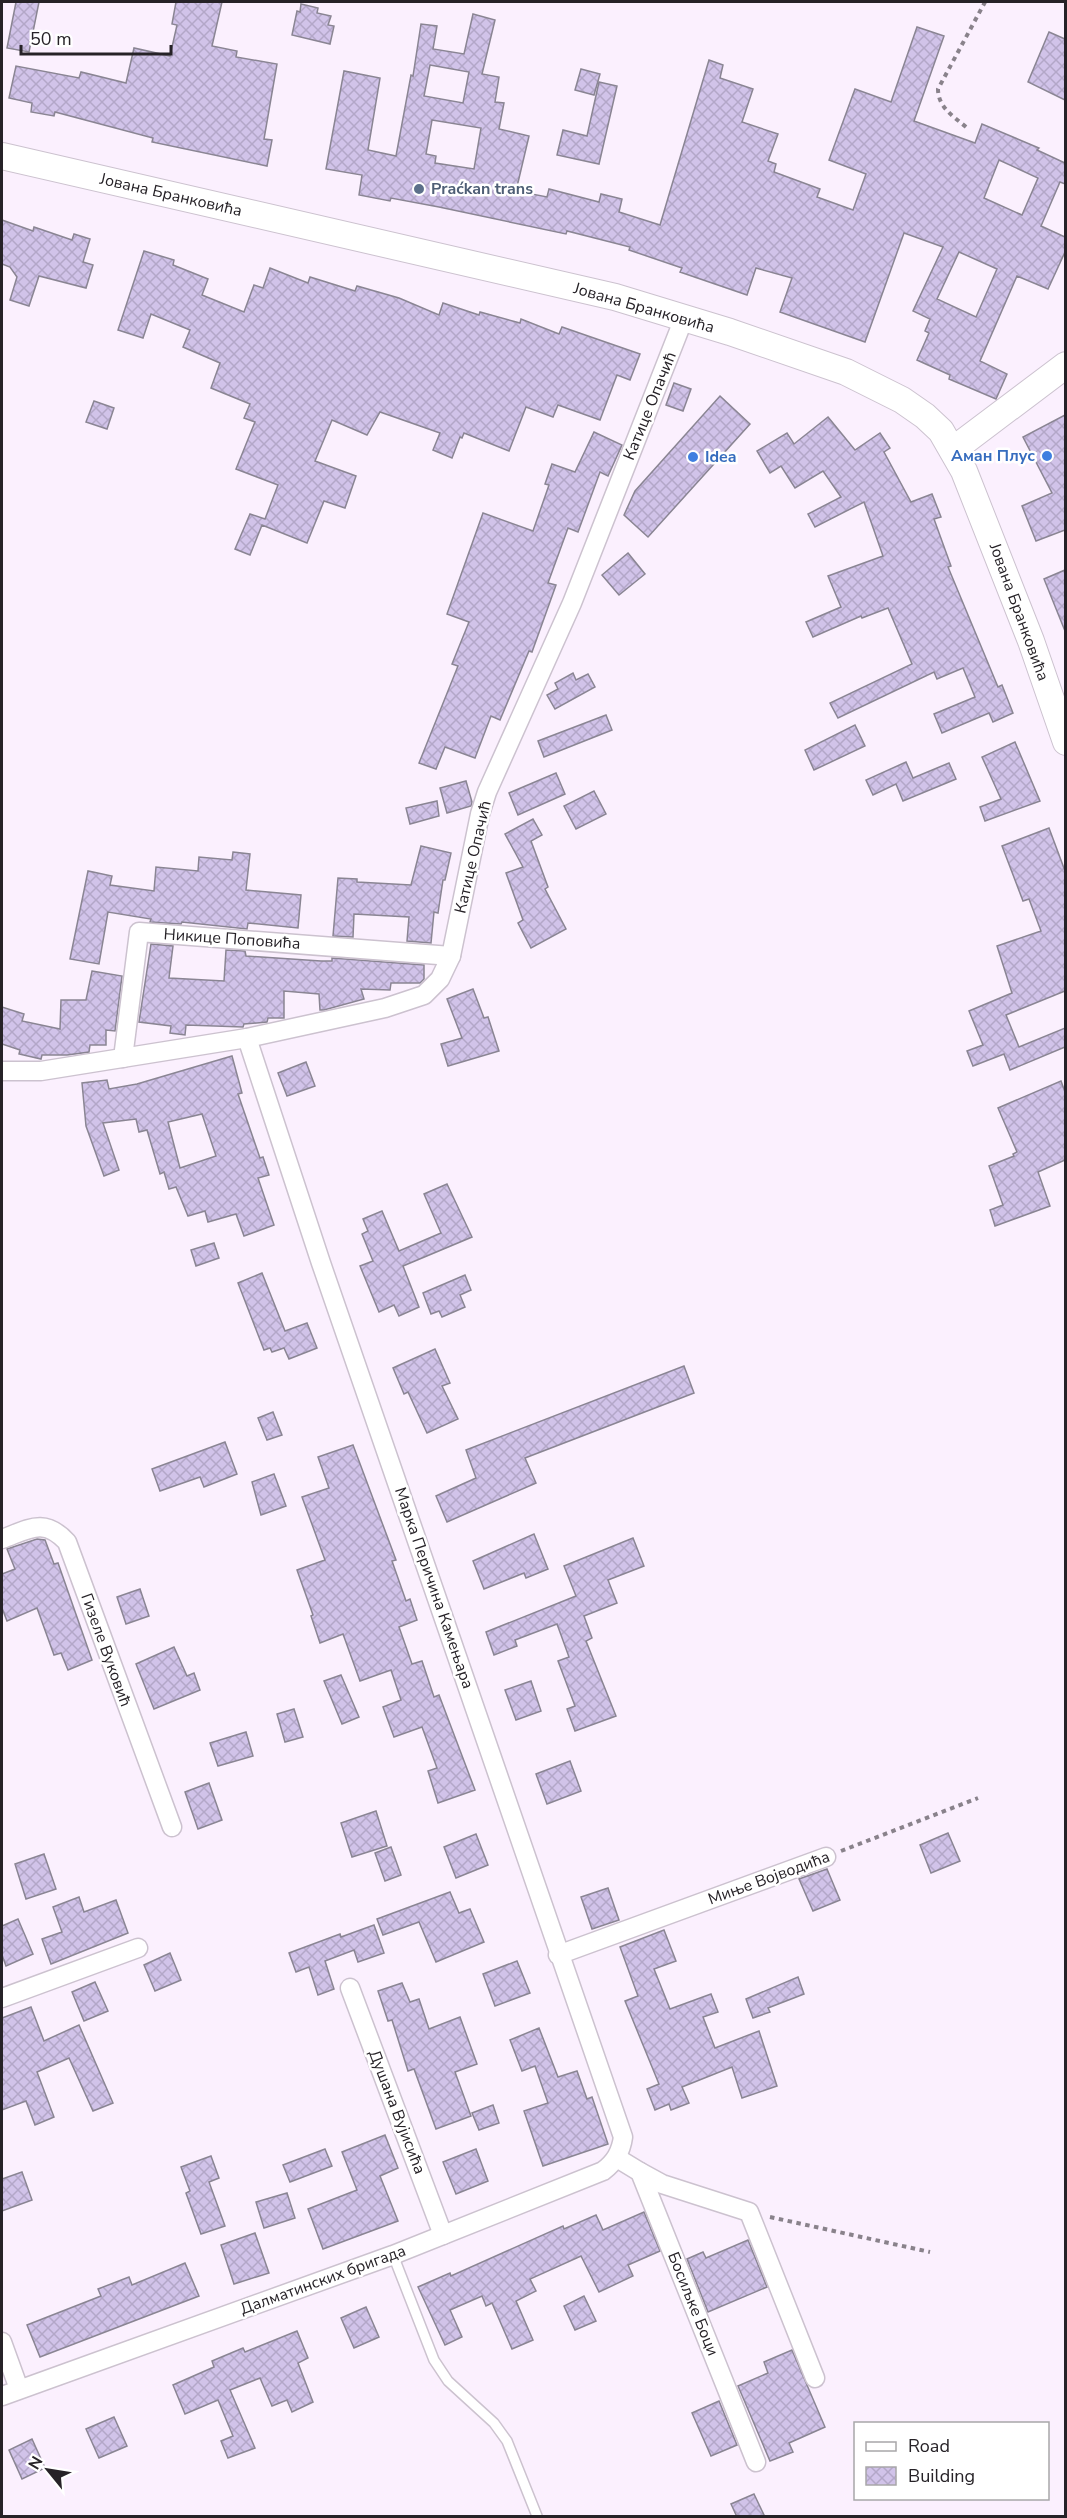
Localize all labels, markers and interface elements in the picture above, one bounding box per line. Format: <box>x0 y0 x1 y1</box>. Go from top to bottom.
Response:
scale bar <box>21 18 171 56</box>
text: 50 m <box>30 27 72 51</box>
street label: Јована Бранковића <box>97 168 244 222</box>
place label: Praćkan trans <box>431 178 533 200</box>
marker: Praćkan trans <box>412 182 426 196</box>
street label: Јована Бранковића <box>570 277 717 339</box>
street label: Катице Опачић <box>618 348 682 464</box>
place label: Аман Плус <box>951 445 1035 467</box>
place label: Idea <box>705 446 737 468</box>
marker: Аман Плус <box>1040 449 1054 463</box>
marker: Idea <box>686 450 700 464</box>
street label: Јована Бранковића <box>983 539 1054 684</box>
street label: Катице Опачић <box>449 798 497 916</box>
street label: Никице Поповића <box>163 923 301 955</box>
street label: Марка Перичина Камењара <box>389 1484 479 1692</box>
street label: Гизеле Вуковић <box>75 1590 137 1710</box>
street label: Миње Војводића <box>705 1846 833 1910</box>
street label: Душана Вујисића <box>363 2047 431 2177</box>
street label: Далматинских бригада <box>237 2240 409 2320</box>
street label: Босиљке Боци <box>662 2249 724 2359</box>
legend <box>854 2422 1049 2500</box>
text: Road <box>908 2434 950 2458</box>
north arrow <box>18 2440 78 2500</box>
text: N <box>23 2452 48 2474</box>
text: Building <box>908 2464 975 2488</box>

